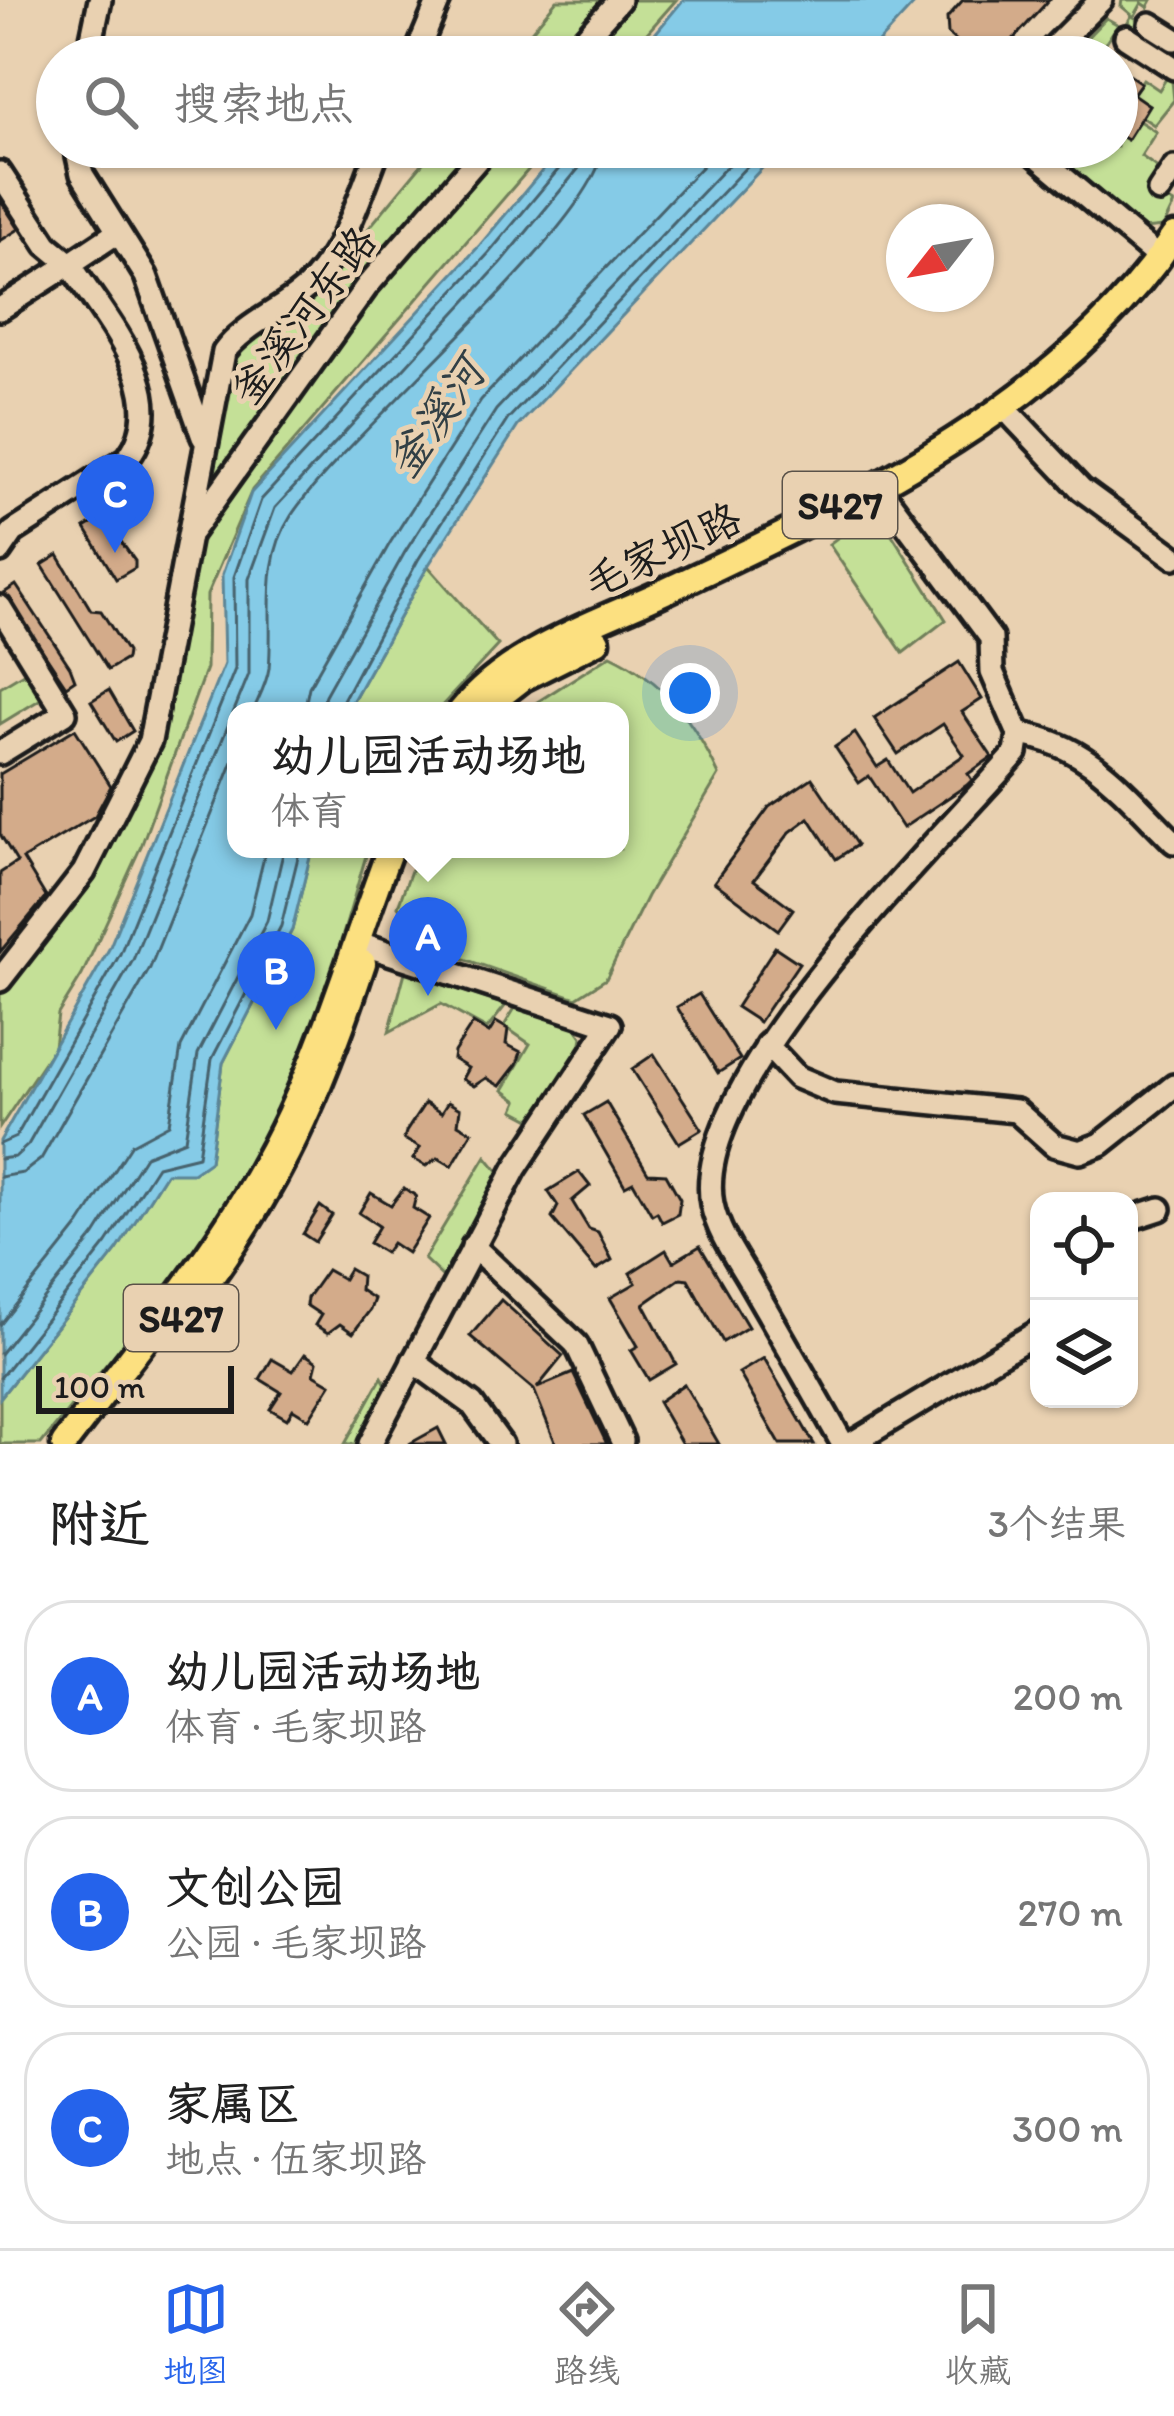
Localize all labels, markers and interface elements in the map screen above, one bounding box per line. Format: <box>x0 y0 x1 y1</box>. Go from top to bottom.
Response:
search box <box>36 36 1138 168</box>
icon: search <box>78 69 144 135</box>
text: 搜索地点 <box>174 76 354 130</box>
north arrow <box>886 204 994 312</box>
street label: 釜溪河东路 <box>220 216 387 415</box>
water label: 釜溪河 <box>374 340 500 488</box>
pin: C <box>76 454 154 553</box>
road number: S427 <box>783 472 897 538</box>
street label: 毛家坝路 <box>575 492 749 609</box>
your location <box>660 663 720 723</box>
popup <box>227 702 629 858</box>
text: 幼儿园活动场地 <box>270 728 586 782</box>
text: 体育 <box>270 787 349 834</box>
pin: A <box>389 897 467 996</box>
pin: B <box>237 931 315 1030</box>
map controls <box>1030 1192 1138 1408</box>
button: locate <box>1030 1192 1138 1300</box>
road number: S427 <box>124 1285 238 1351</box>
button: layers <box>1030 1300 1138 1408</box>
scale bar <box>36 1360 234 1413</box>
text: 100 m <box>54 1367 145 1406</box>
text: 附近 <box>48 1493 150 1554</box>
text: 3个结果 <box>988 1500 1126 1547</box>
text: 幼儿园活动场地 <box>165 1644 480 1698</box>
text: A <box>78 1673 102 1720</box>
text: 200 m <box>1013 1673 1123 1720</box>
text: 体育 · 毛家坝路 <box>165 1703 426 1750</box>
text: 文创公园 <box>165 1860 345 1914</box>
text: B <box>77 1889 103 1936</box>
text: 270 m <box>1018 1889 1123 1936</box>
text: 公园 · 毛家坝路 <box>165 1919 426 1966</box>
text: 家属区 <box>165 2076 300 2130</box>
text: C <box>77 2105 103 2152</box>
text: 300 m <box>1012 2105 1123 2152</box>
text: 地点 · 伍家坝路 <box>165 2135 426 2182</box>
tab: 地图 <box>163 2276 229 2391</box>
tab: 路线 <box>554 2276 620 2391</box>
tab: 收藏 <box>945 2276 1011 2391</box>

